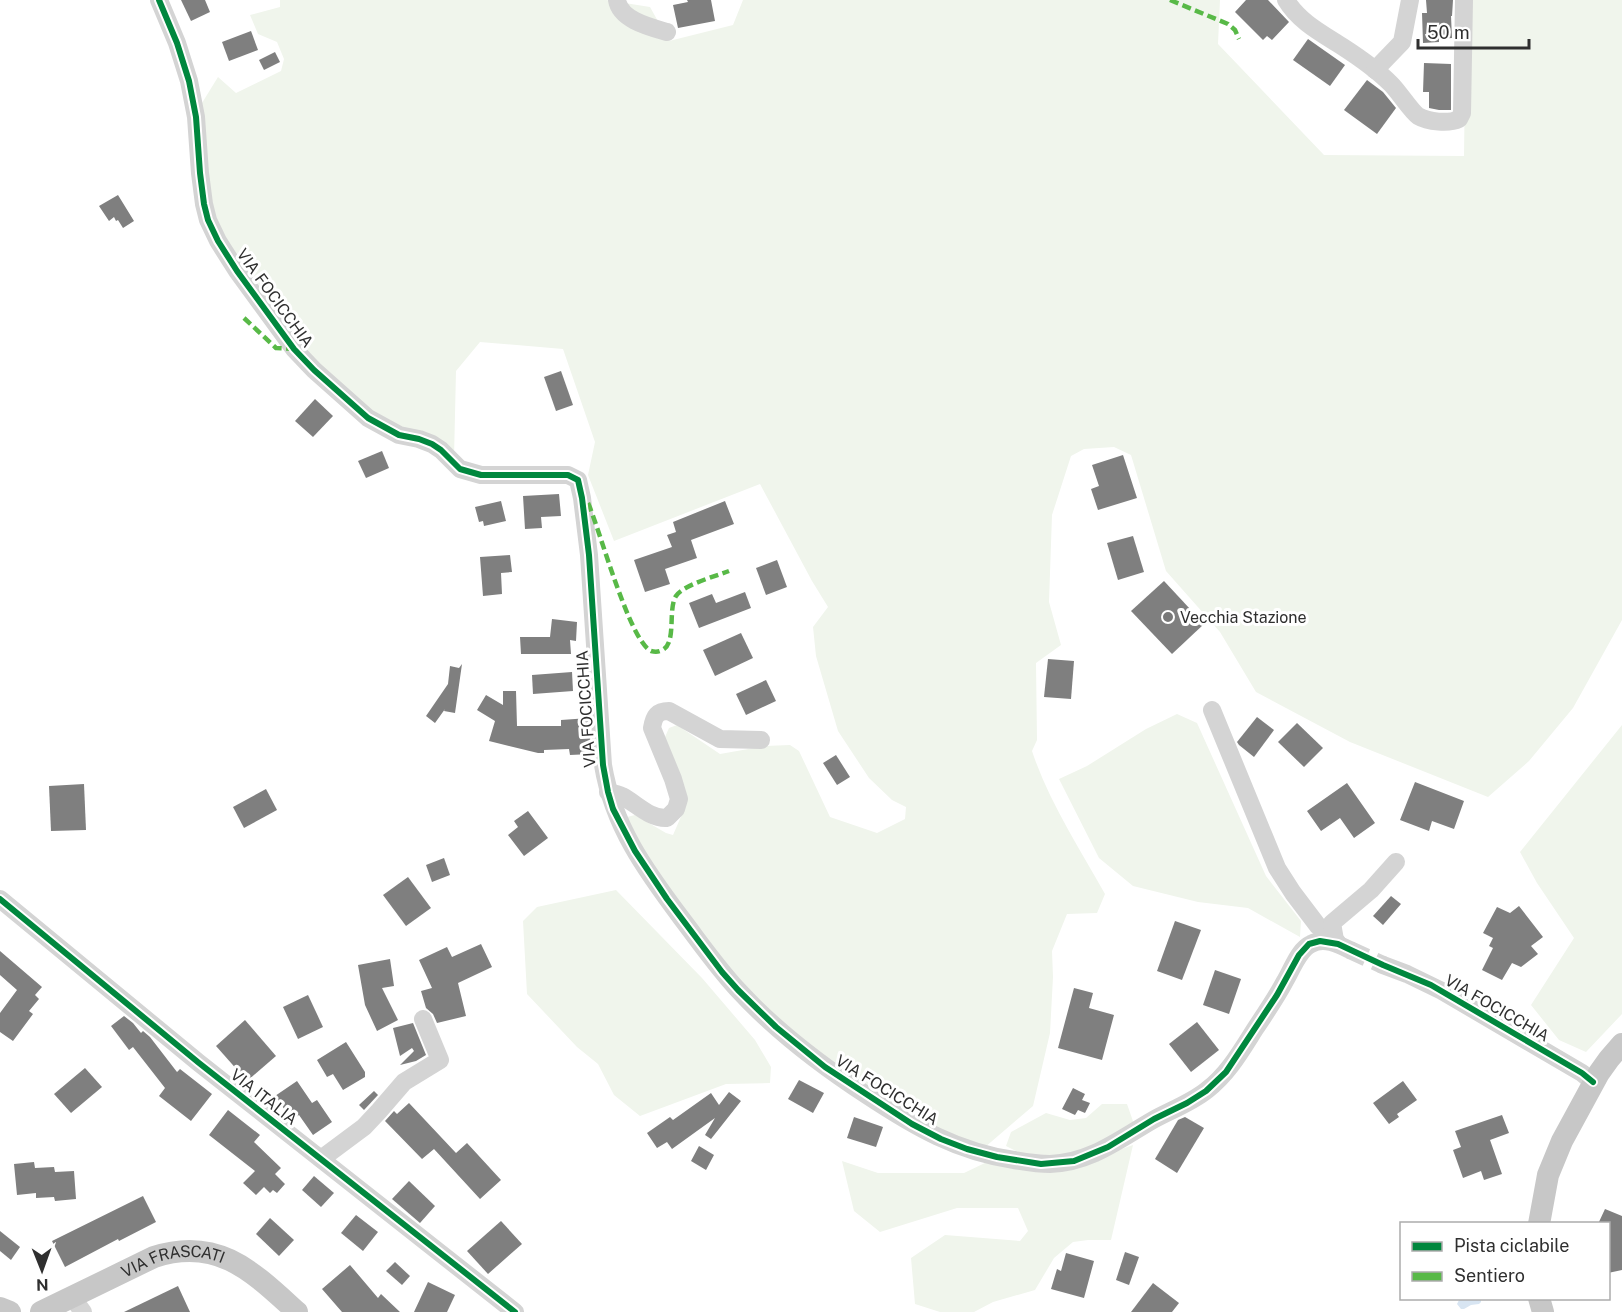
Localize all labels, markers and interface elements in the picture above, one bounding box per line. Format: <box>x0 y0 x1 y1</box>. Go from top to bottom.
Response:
scale bar <box>1418 12 1529 50</box>
text: 50 m <box>1427 22 1470 43</box>
street label: VIA FOCICCHIA <box>233 245 317 351</box>
place label: Vecchia Stazione <box>1180 608 1307 627</box>
marker: Vecchia Stazione <box>1161 610 1175 624</box>
street label: VIA FOCICCHIA <box>572 650 600 768</box>
street label: VIA FOCICCHIA <box>1441 970 1553 1046</box>
street label: VIA FOCICCHIA <box>832 1051 942 1129</box>
street label: VIA ITALIA <box>227 1065 301 1129</box>
legend <box>1400 1222 1610 1300</box>
text: Pista ciclabile <box>1454 1235 1569 1256</box>
north arrow <box>12 1240 72 1300</box>
street label: VIA FRASCATI <box>118 1241 228 1281</box>
text: Sentiero <box>1454 1265 1525 1286</box>
text: N <box>36 1275 49 1294</box>

